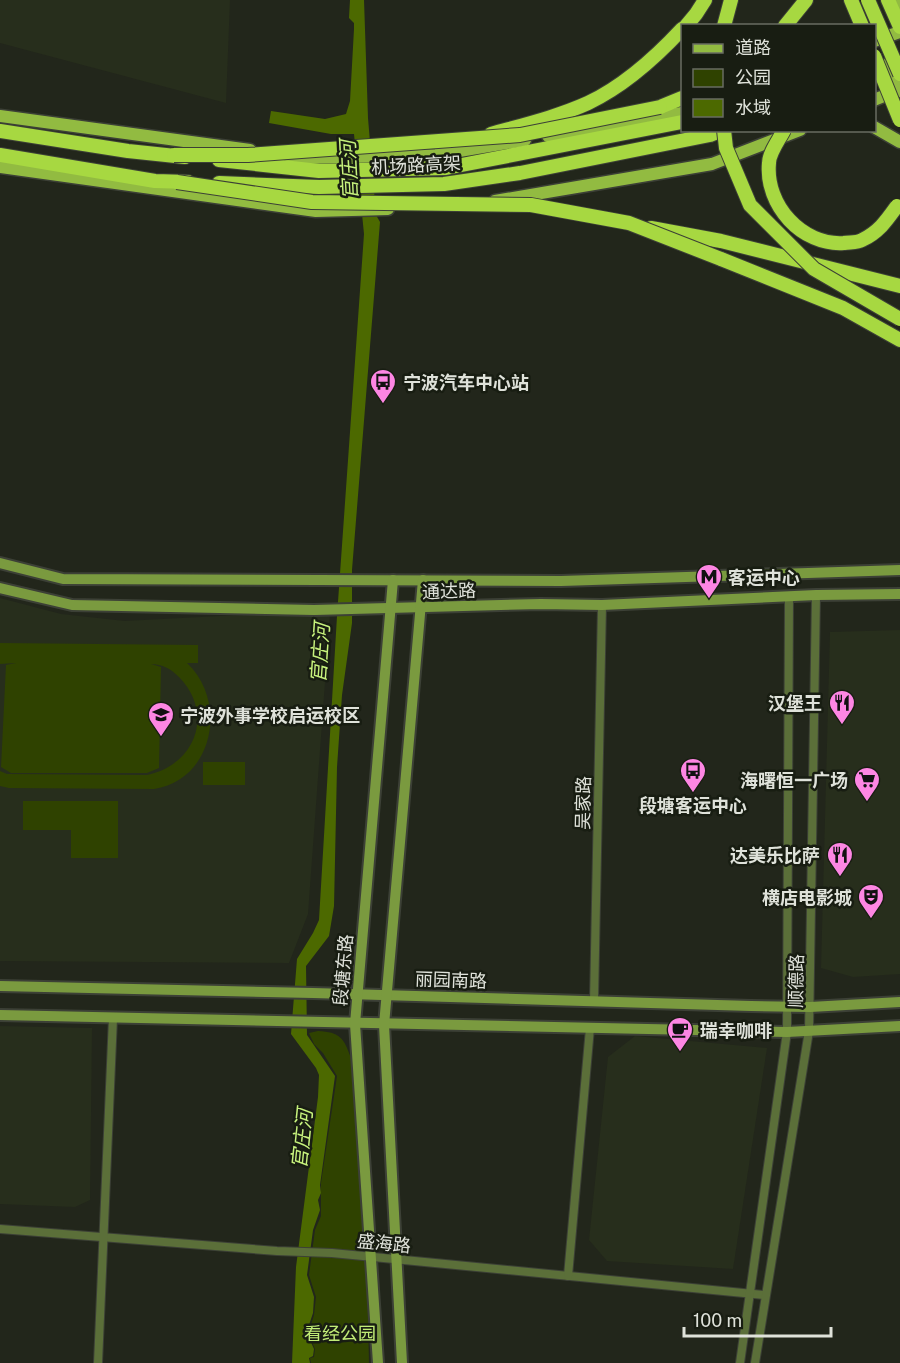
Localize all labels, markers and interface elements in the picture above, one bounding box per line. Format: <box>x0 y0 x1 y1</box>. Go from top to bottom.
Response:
legend <box>681 24 876 132</box>
text: 道路 <box>735 37 771 58</box>
text: 公园 <box>735 67 771 88</box>
text: 水域 <box>735 97 771 118</box>
water label: 官庄河 <box>335 135 363 201</box>
street label: 机场路高架 <box>371 152 461 178</box>
bus stop icon: 宁波汽车中心站 <box>368 367 398 405</box>
place label: 宁波汽车中心站 <box>403 372 529 393</box>
metro station icon: 客运中心 <box>694 562 724 600</box>
place label: 客运中心 <box>728 567 800 588</box>
street label: 通达路 <box>422 580 476 602</box>
water label: 官庄河 <box>306 618 334 684</box>
restaurant icon: 汉堡王 <box>827 688 857 726</box>
place label: 汉堡王 <box>768 693 822 714</box>
school or university icon: 宁波外事学校启运校区 <box>146 700 176 738</box>
place label: 宁波外事学校启运校区 <box>180 705 360 726</box>
bus stop icon: 段塘客运中心 <box>678 756 708 794</box>
supermarket icon: 海曙恒一广场 <box>852 765 882 803</box>
place label: 海曙恒一广场 <box>740 770 848 791</box>
street label: 吴家路 <box>572 776 594 830</box>
place label: 段塘客运中心 <box>639 795 747 816</box>
restaurant icon: 达美乐比萨 <box>825 840 855 878</box>
place label: 达美乐比萨 <box>730 845 820 866</box>
theatre icon: 横店电影城 <box>856 882 886 920</box>
place label: 横店电影城 <box>762 887 852 908</box>
street label: 段塘东路 <box>329 933 357 1007</box>
street label: 顺德路 <box>785 954 807 1008</box>
street label: 丽园南路 <box>415 968 487 992</box>
cafe icon: 瑞幸咖啡 <box>665 1015 695 1053</box>
place label: 瑞幸咖啡 <box>700 1020 772 1041</box>
water label: 官庄河 <box>287 1104 317 1170</box>
street label: 盛海路 <box>356 1230 412 1256</box>
scale bar <box>684 1300 831 1338</box>
text: 100 m <box>693 1310 742 1331</box>
park label: 看经公园 <box>304 1323 376 1344</box>

